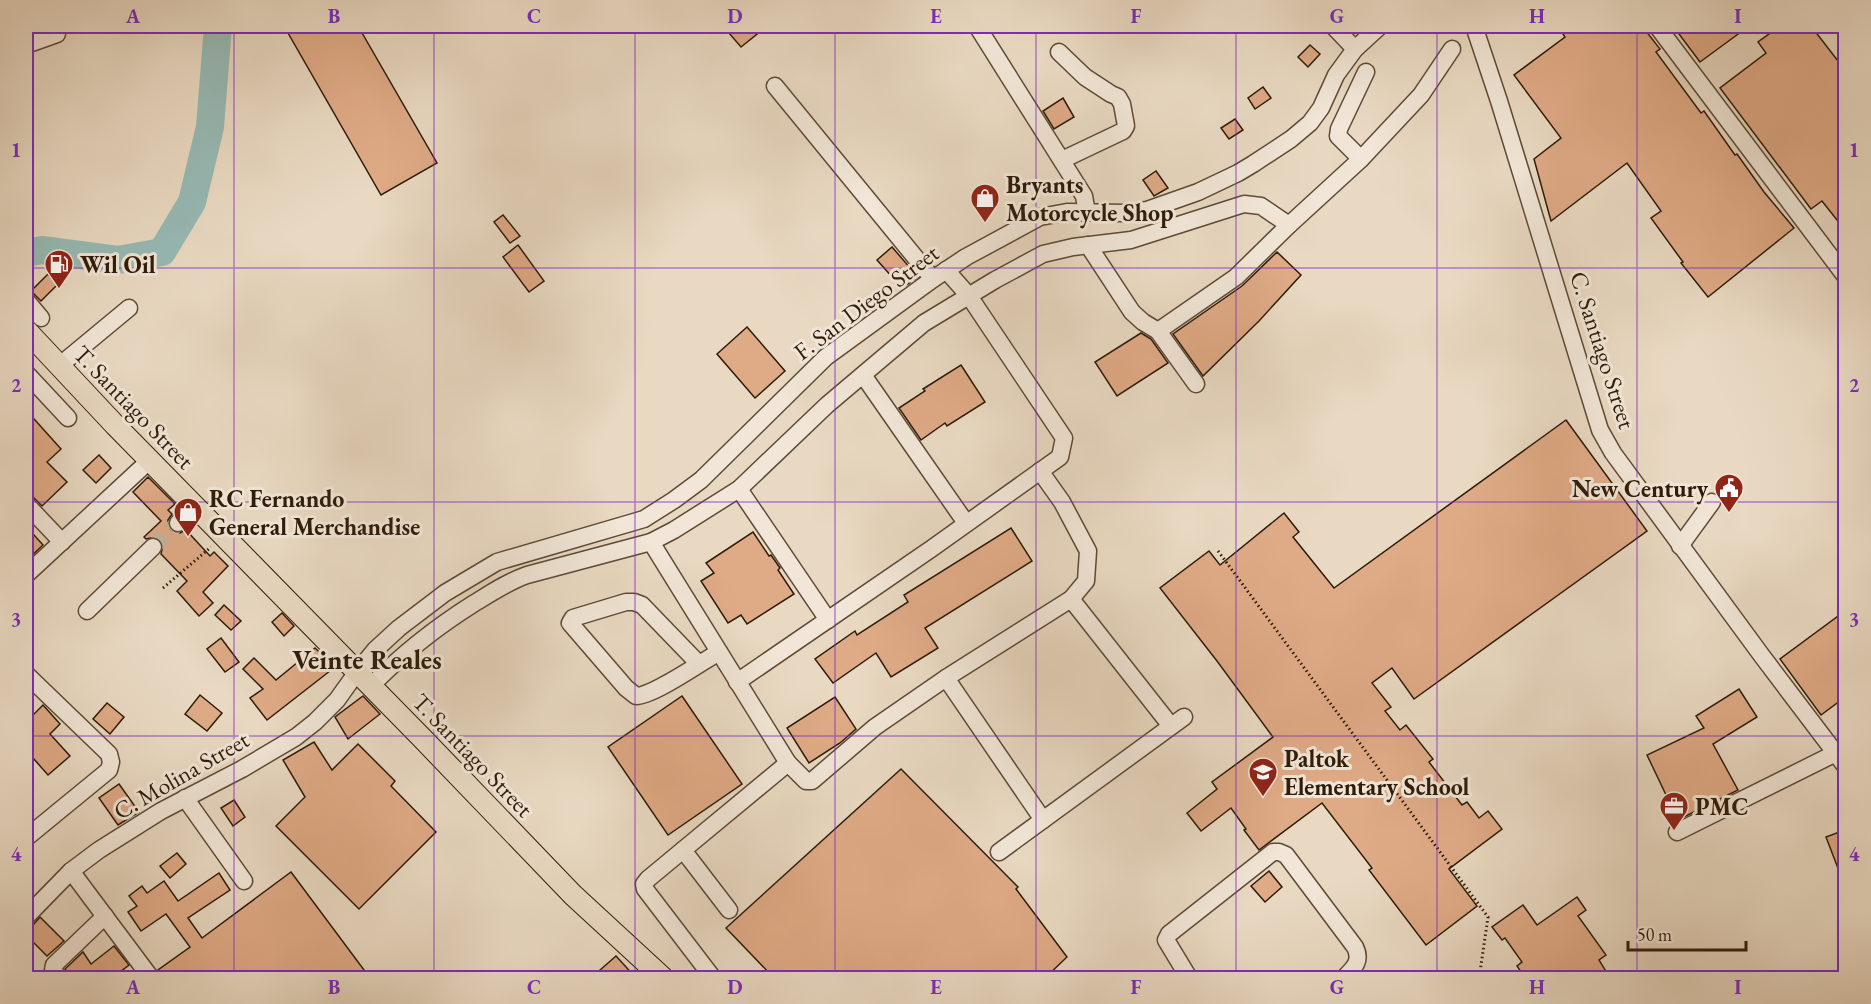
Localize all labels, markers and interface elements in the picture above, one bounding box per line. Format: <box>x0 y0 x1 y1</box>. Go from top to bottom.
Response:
text: A <box>125 3 141 29</box>
text: B <box>328 3 340 29</box>
text: C <box>527 3 541 29</box>
text: D <box>727 3 743 29</box>
text: E <box>930 3 942 29</box>
text: F <box>1131 3 1142 29</box>
text: G <box>1330 3 1344 29</box>
text: H <box>1529 3 1545 29</box>
text: I <box>1734 3 1742 29</box>
text: 1 <box>11 137 21 163</box>
text: 1 <box>1849 137 1859 163</box>
place label: Bryants Motorcycle Shop <box>1006 169 1173 229</box>
shop icon: Bryants Motorcycle Shop <box>969 182 1001 224</box>
street label: F. San Diego Street <box>787 237 945 367</box>
fuel station icon: Wil Oil <box>43 248 75 290</box>
place label: Wil Oil <box>80 249 156 280</box>
street label: C. Santiago Street <box>1563 267 1643 433</box>
street label: T. Santiago Street <box>67 338 201 476</box>
text: 2 <box>11 372 22 398</box>
text: 2 <box>1849 372 1860 398</box>
public building icon: New Century <box>1713 472 1745 514</box>
place label: New Century <box>1572 473 1708 505</box>
place label: RC Fernando General Merchandise <box>209 483 420 542</box>
shop icon: RC Fernando General Merchandise <box>172 496 204 538</box>
text: 3 <box>11 606 21 632</box>
text: 3 <box>1849 606 1859 632</box>
district label: Veinte Reales <box>292 642 442 677</box>
street label: T. Santiago Street <box>406 686 540 824</box>
street label: C. Molina Street <box>108 723 255 826</box>
place label: Paltok Elementary School <box>1284 743 1470 803</box>
school or university icon: Paltok Elementary School <box>1247 756 1279 798</box>
office icon: PMC <box>1658 790 1690 832</box>
place label: PMC <box>1695 791 1749 822</box>
text: 4 <box>11 841 22 867</box>
text: 4 <box>1849 841 1860 867</box>
scale bar <box>1628 914 1746 952</box>
text: 50 m <box>1637 923 1672 946</box>
text: A <box>125 974 141 1000</box>
text: B <box>328 974 340 1000</box>
text: C <box>527 974 541 1000</box>
text: D <box>727 974 743 1000</box>
text: E <box>930 974 942 1000</box>
text: F <box>1131 974 1142 1000</box>
text: G <box>1330 974 1344 1000</box>
text: H <box>1529 974 1545 1000</box>
text: I <box>1734 974 1742 1000</box>

